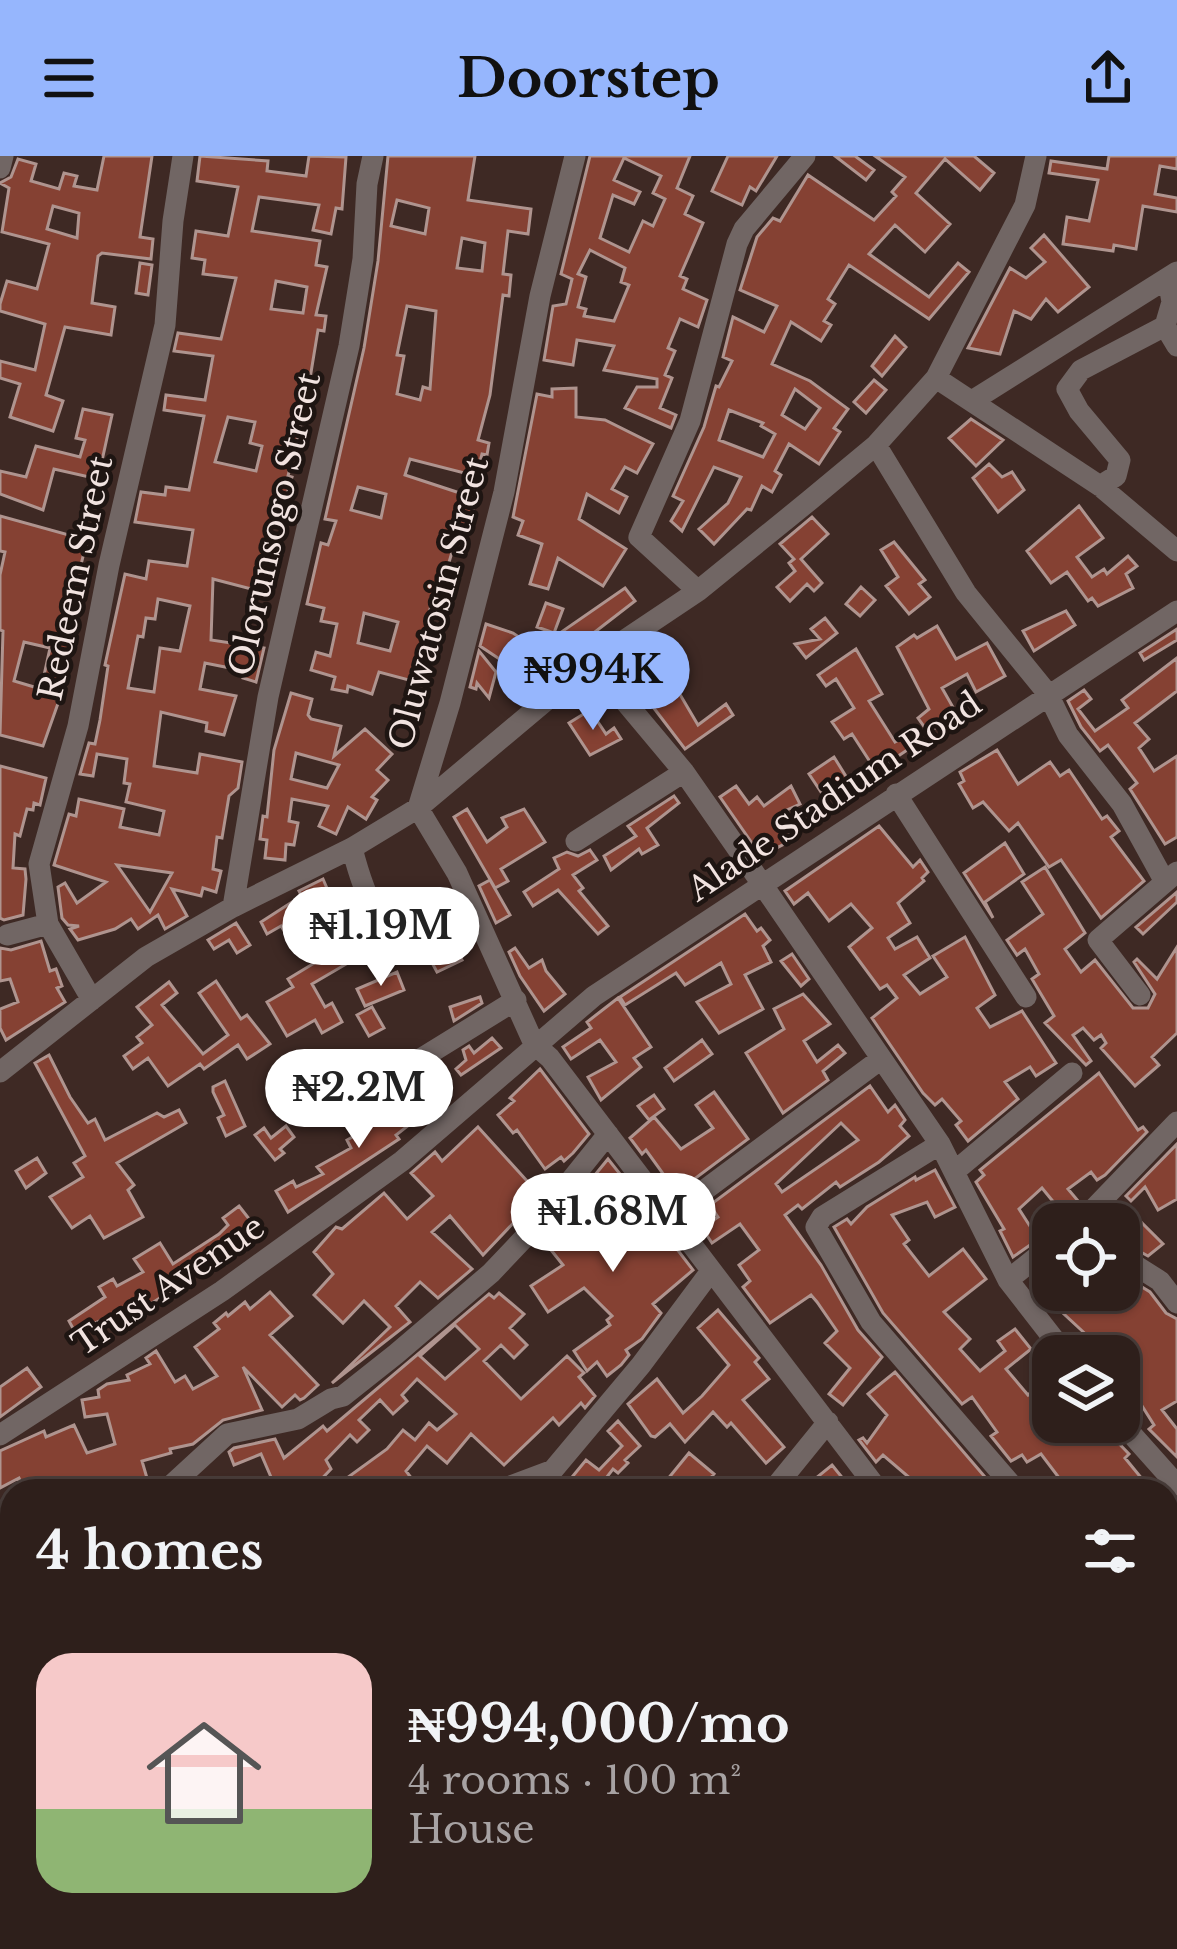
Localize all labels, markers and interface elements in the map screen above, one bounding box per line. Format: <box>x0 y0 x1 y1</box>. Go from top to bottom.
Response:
icon: menu <box>36 45 102 111</box>
text: Doorstep <box>457 45 720 112</box>
icon: share <box>1075 45 1141 111</box>
street label: Olorunsogo Street <box>220 368 329 680</box>
street label: Redeem Street <box>30 452 122 704</box>
street label: Oluwatosin Street <box>380 452 497 754</box>
pin: ₦994K <box>509 631 677 733</box>
text: ₦994K <box>524 645 662 694</box>
street label: Alade Stadium Road <box>679 683 989 911</box>
pin: ₦1.19M <box>283 887 479 989</box>
text: ₦1.19M <box>309 901 453 950</box>
pin: ₦2.2M <box>275 1049 443 1151</box>
text: ₦2.2M <box>292 1063 426 1112</box>
pin: ₦1.68M <box>515 1173 711 1275</box>
text: ₦1.68M <box>538 1187 688 1236</box>
map controls <box>1032 1203 1140 1443</box>
button: locate <box>1032 1203 1140 1311</box>
street label: Trust Avenue <box>64 1206 272 1365</box>
button: layers <box>1032 1335 1140 1443</box>
icon: filters <box>1077 1518 1143 1584</box>
text: 4 homes <box>36 1520 264 1583</box>
text: ₦994,000/mo <box>408 1693 790 1756</box>
icon: home <box>132 1701 276 1845</box>
text: 4 rooms · 100 m² <box>408 1756 742 1805</box>
text: House <box>408 1805 535 1854</box>

